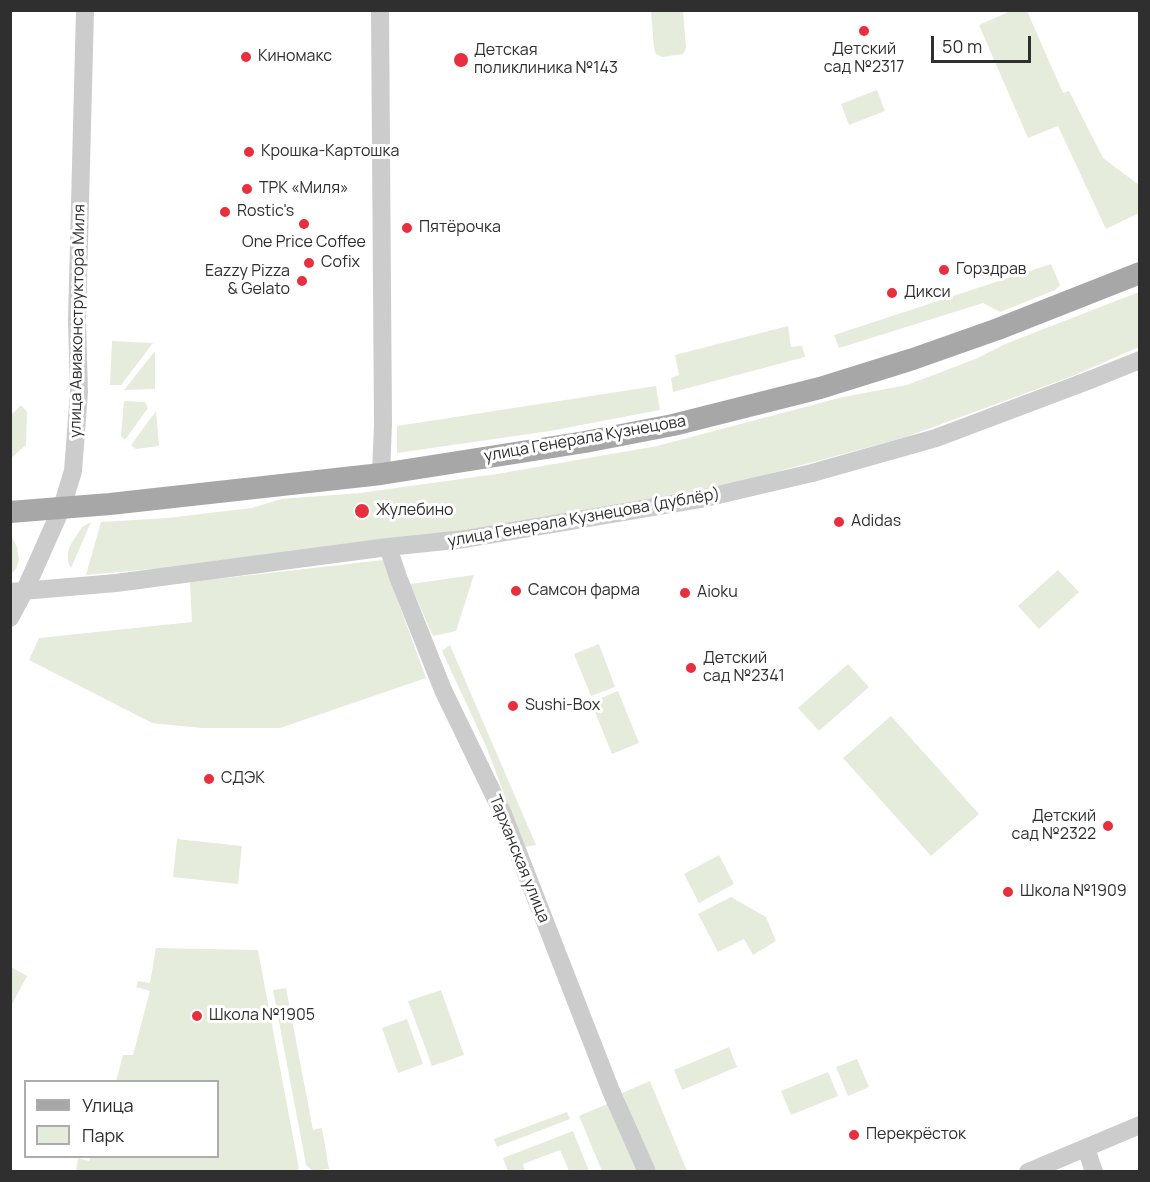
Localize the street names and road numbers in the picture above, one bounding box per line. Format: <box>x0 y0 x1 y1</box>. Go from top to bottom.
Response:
street label: улица Авиаконструктора Миля <box>66 204 90 438</box>
street label: улица Генерала Кузнецова <box>483 412 687 466</box>
street label: улица Генерала Кузнецова (дублёр) <box>446 485 722 551</box>
street label: Тарханская улица <box>485 792 553 926</box>

